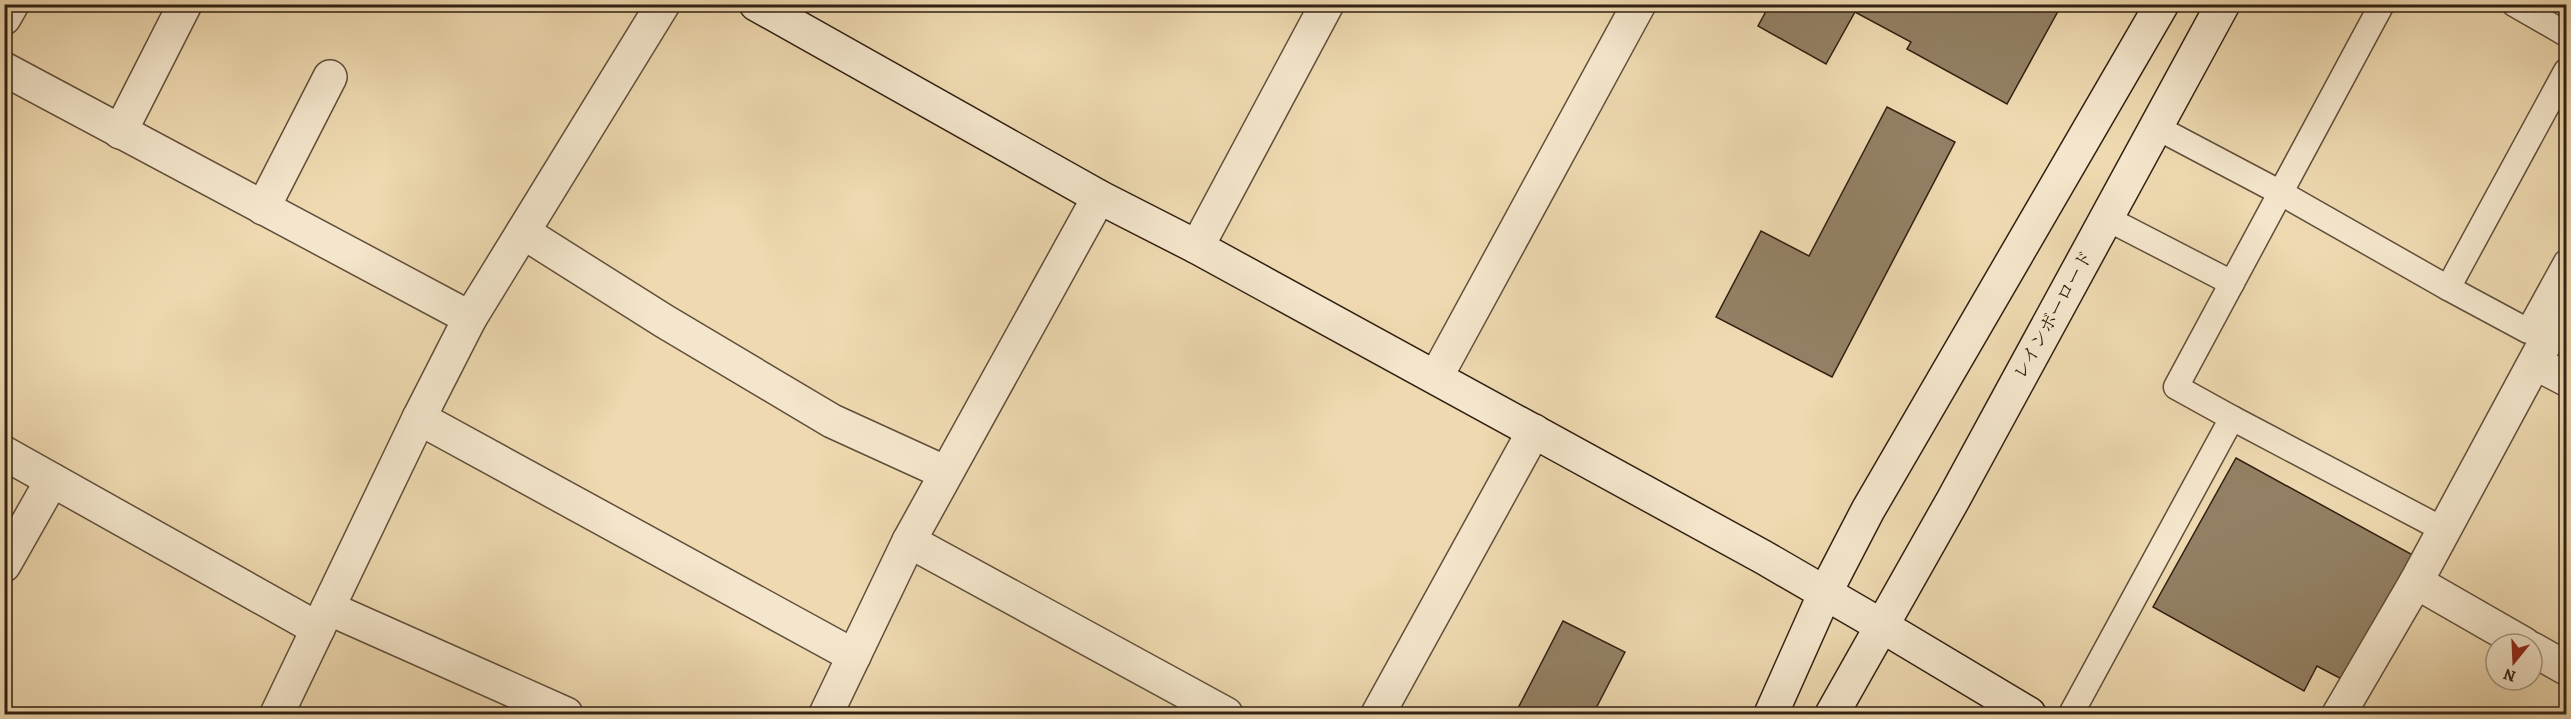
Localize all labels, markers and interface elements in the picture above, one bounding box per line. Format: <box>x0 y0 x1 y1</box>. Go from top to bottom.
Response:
street label: レインボーロード <box>2008 247 2098 383</box>
north arrow <box>2484 632 2544 692</box>
text: N <box>2500 663 2519 688</box>

